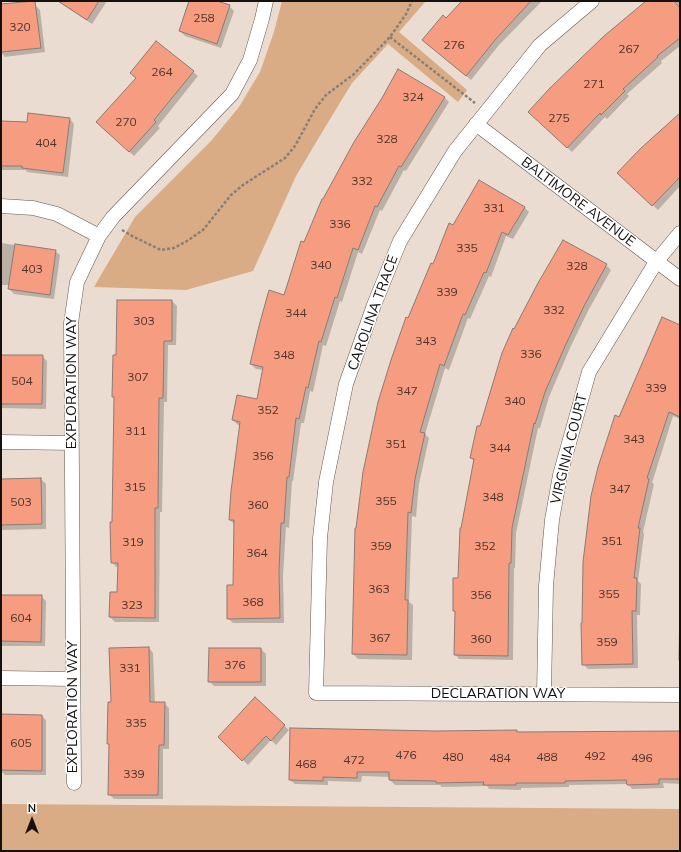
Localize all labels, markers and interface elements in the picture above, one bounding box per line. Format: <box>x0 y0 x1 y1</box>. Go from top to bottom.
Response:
house number: 258 <box>193 11 215 25</box>
house number: 320 <box>9 20 31 34</box>
house number: 276 <box>443 38 465 52</box>
house number: 267 <box>618 42 640 56</box>
house number: 264 <box>151 65 173 79</box>
house number: 271 <box>583 77 605 91</box>
house number: 324 <box>402 90 424 104</box>
house number: 275 <box>548 111 570 125</box>
house number: 270 <box>115 115 137 129</box>
house number: 328 <box>376 132 398 146</box>
house number: 404 <box>35 136 57 150</box>
street label: BALTIMORE AVENUE <box>518 154 638 250</box>
house number: 332 <box>351 174 373 188</box>
house number: 331 <box>483 201 505 215</box>
house number: 336 <box>329 217 351 231</box>
house number: 335 <box>456 241 478 255</box>
street label: CAROLINA TRACE <box>344 253 402 373</box>
house number: 340 <box>310 258 332 272</box>
house number: 328 <box>566 259 588 273</box>
house number: 403 <box>21 262 43 276</box>
house number: 339 <box>436 285 458 299</box>
house number: 332 <box>543 303 565 317</box>
house number: 344 <box>285 306 307 320</box>
house number: 303 <box>133 314 155 328</box>
street label: EXPLORATION WAY <box>64 317 80 449</box>
house number: 343 <box>415 334 437 348</box>
house number: 336 <box>520 347 542 361</box>
house number: 348 <box>273 348 295 362</box>
house number: 307 <box>127 370 149 384</box>
house number: 504 <box>11 374 33 388</box>
house number: 339 <box>645 381 667 395</box>
house number: 347 <box>396 384 418 398</box>
street label: VIRGINIA COURT <box>547 392 591 506</box>
house number: 340 <box>504 394 526 408</box>
house number: 352 <box>257 403 279 417</box>
house number: 311 <box>125 424 147 438</box>
house number: 343 <box>623 432 645 446</box>
house number: 351 <box>385 437 407 451</box>
house number: 344 <box>489 441 511 455</box>
house number: 356 <box>252 449 274 463</box>
house number: 315 <box>124 480 146 494</box>
house number: 347 <box>609 482 631 496</box>
house number: 348 <box>482 490 504 504</box>
house number: 355 <box>375 494 397 508</box>
house number: 503 <box>10 495 32 509</box>
house number: 360 <box>247 498 269 512</box>
house number: 351 <box>601 534 623 548</box>
house number: 319 <box>122 535 144 549</box>
house number: 359 <box>370 539 392 553</box>
house number: 352 <box>474 539 496 553</box>
house number: 364 <box>246 546 268 560</box>
house number: 363 <box>368 582 390 596</box>
house number: 355 <box>598 587 620 601</box>
house number: 356 <box>470 588 492 602</box>
house number: 368 <box>242 595 264 609</box>
house number: 323 <box>121 598 143 612</box>
house number: 604 <box>10 611 32 625</box>
house number: 367 <box>369 631 391 645</box>
house number: 360 <box>470 632 492 646</box>
house number: 359 <box>596 635 618 649</box>
street label: EXPLORATION WAY <box>65 641 81 773</box>
house number: 376 <box>224 658 246 672</box>
house number: 331 <box>119 661 141 675</box>
street label: DECLARATION WAY <box>431 686 565 702</box>
house number: 335 <box>125 716 147 730</box>
house number: 605 <box>10 736 32 750</box>
house number: 476 <box>395 748 417 762</box>
house number: 492 <box>584 749 606 763</box>
house number: 480 <box>442 750 464 764</box>
house number: 488 <box>536 750 558 764</box>
house number: 484 <box>489 751 511 765</box>
house number: 496 <box>631 751 653 765</box>
house number: 472 <box>343 753 365 767</box>
house number: 468 <box>295 757 317 771</box>
house number: 339 <box>123 767 145 781</box>
north arrow <box>12 800 52 840</box>
text: N <box>28 801 36 815</box>

